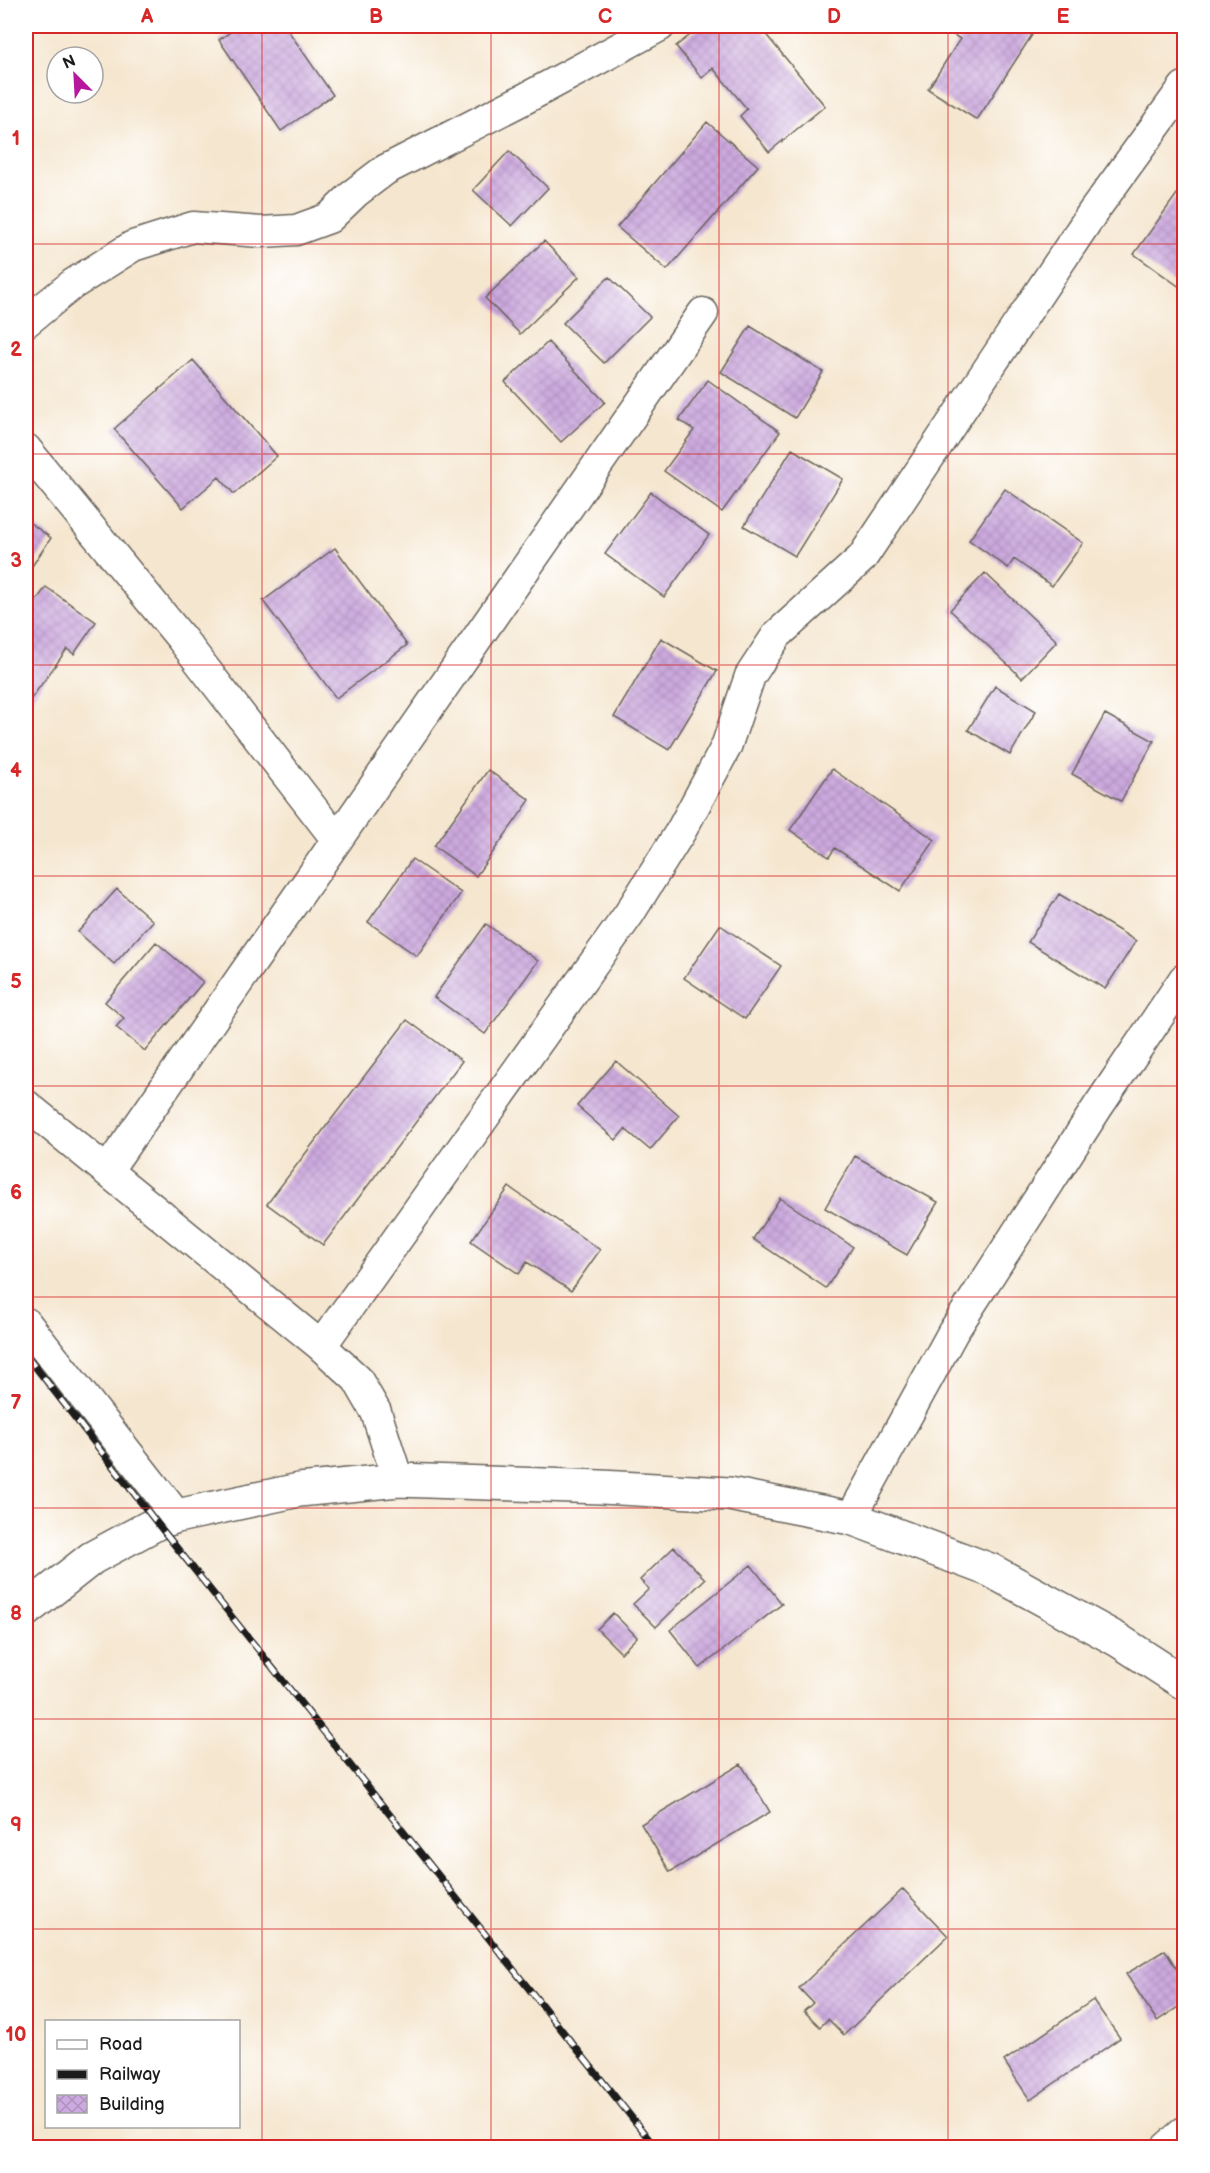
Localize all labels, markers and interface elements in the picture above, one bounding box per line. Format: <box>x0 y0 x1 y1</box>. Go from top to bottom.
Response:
text: A <box>140 5 154 29</box>
text: B <box>369 5 383 29</box>
text: C <box>598 5 612 29</box>
text: D <box>827 5 841 29</box>
text: E <box>1057 5 1070 29</box>
north arrow <box>45 45 105 105</box>
text: N <box>60 52 79 74</box>
text: 1 <box>12 127 20 151</box>
text: 2 <box>10 338 22 362</box>
text: 3 <box>10 549 22 573</box>
text: 4 <box>10 759 22 783</box>
text: 5 <box>10 970 22 994</box>
text: 6 <box>10 1181 22 1205</box>
text: 7 <box>10 1391 22 1415</box>
text: 8 <box>10 1602 22 1626</box>
text: 9 <box>10 1813 22 1837</box>
legend <box>45 2020 240 2128</box>
text: 10 <box>6 2023 26 2047</box>
text: Road <box>99 2034 143 2055</box>
text: Railway <box>99 2064 161 2085</box>
text: Building <box>99 2094 165 2115</box>

